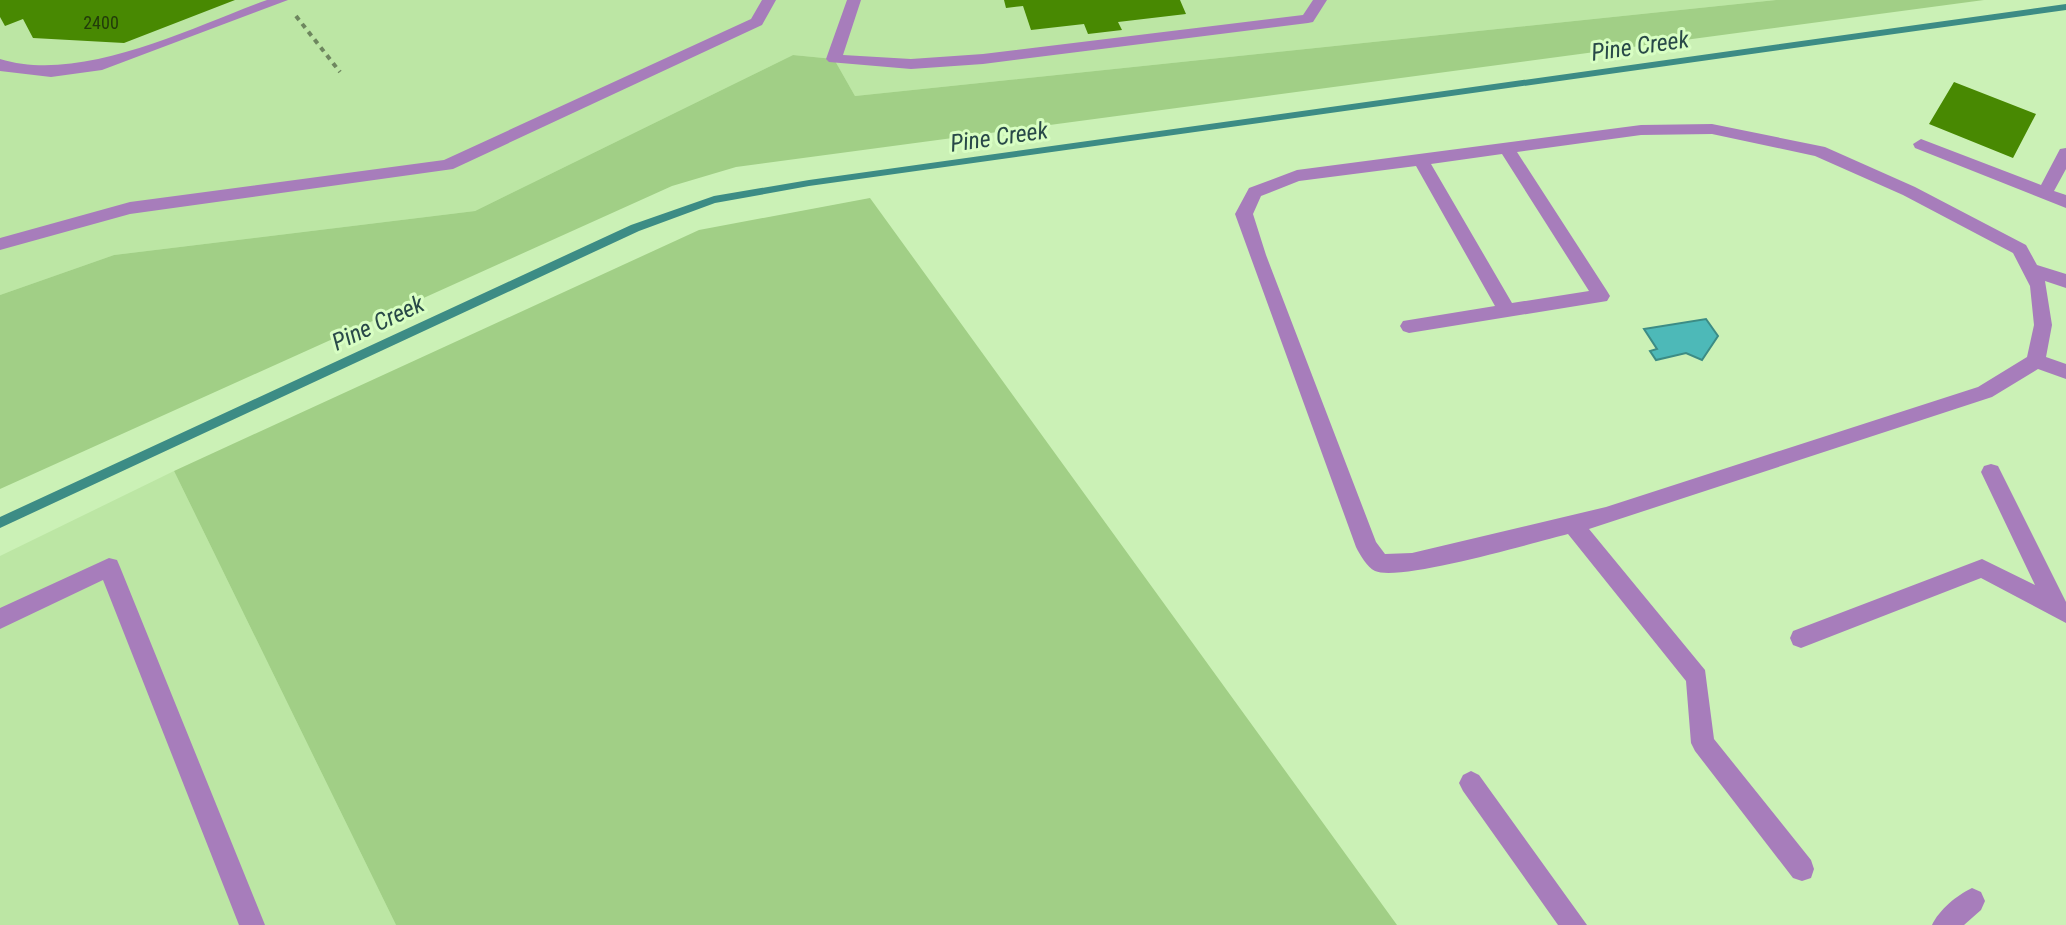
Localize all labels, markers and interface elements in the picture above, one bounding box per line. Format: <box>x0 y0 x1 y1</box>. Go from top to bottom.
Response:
house number: 2400 <box>83 12 119 33</box>
water label: Pine Creek <box>1589 25 1691 67</box>
water label: Pine Creek <box>948 116 1050 158</box>
water label: Pine Creek <box>328 289 429 356</box>

